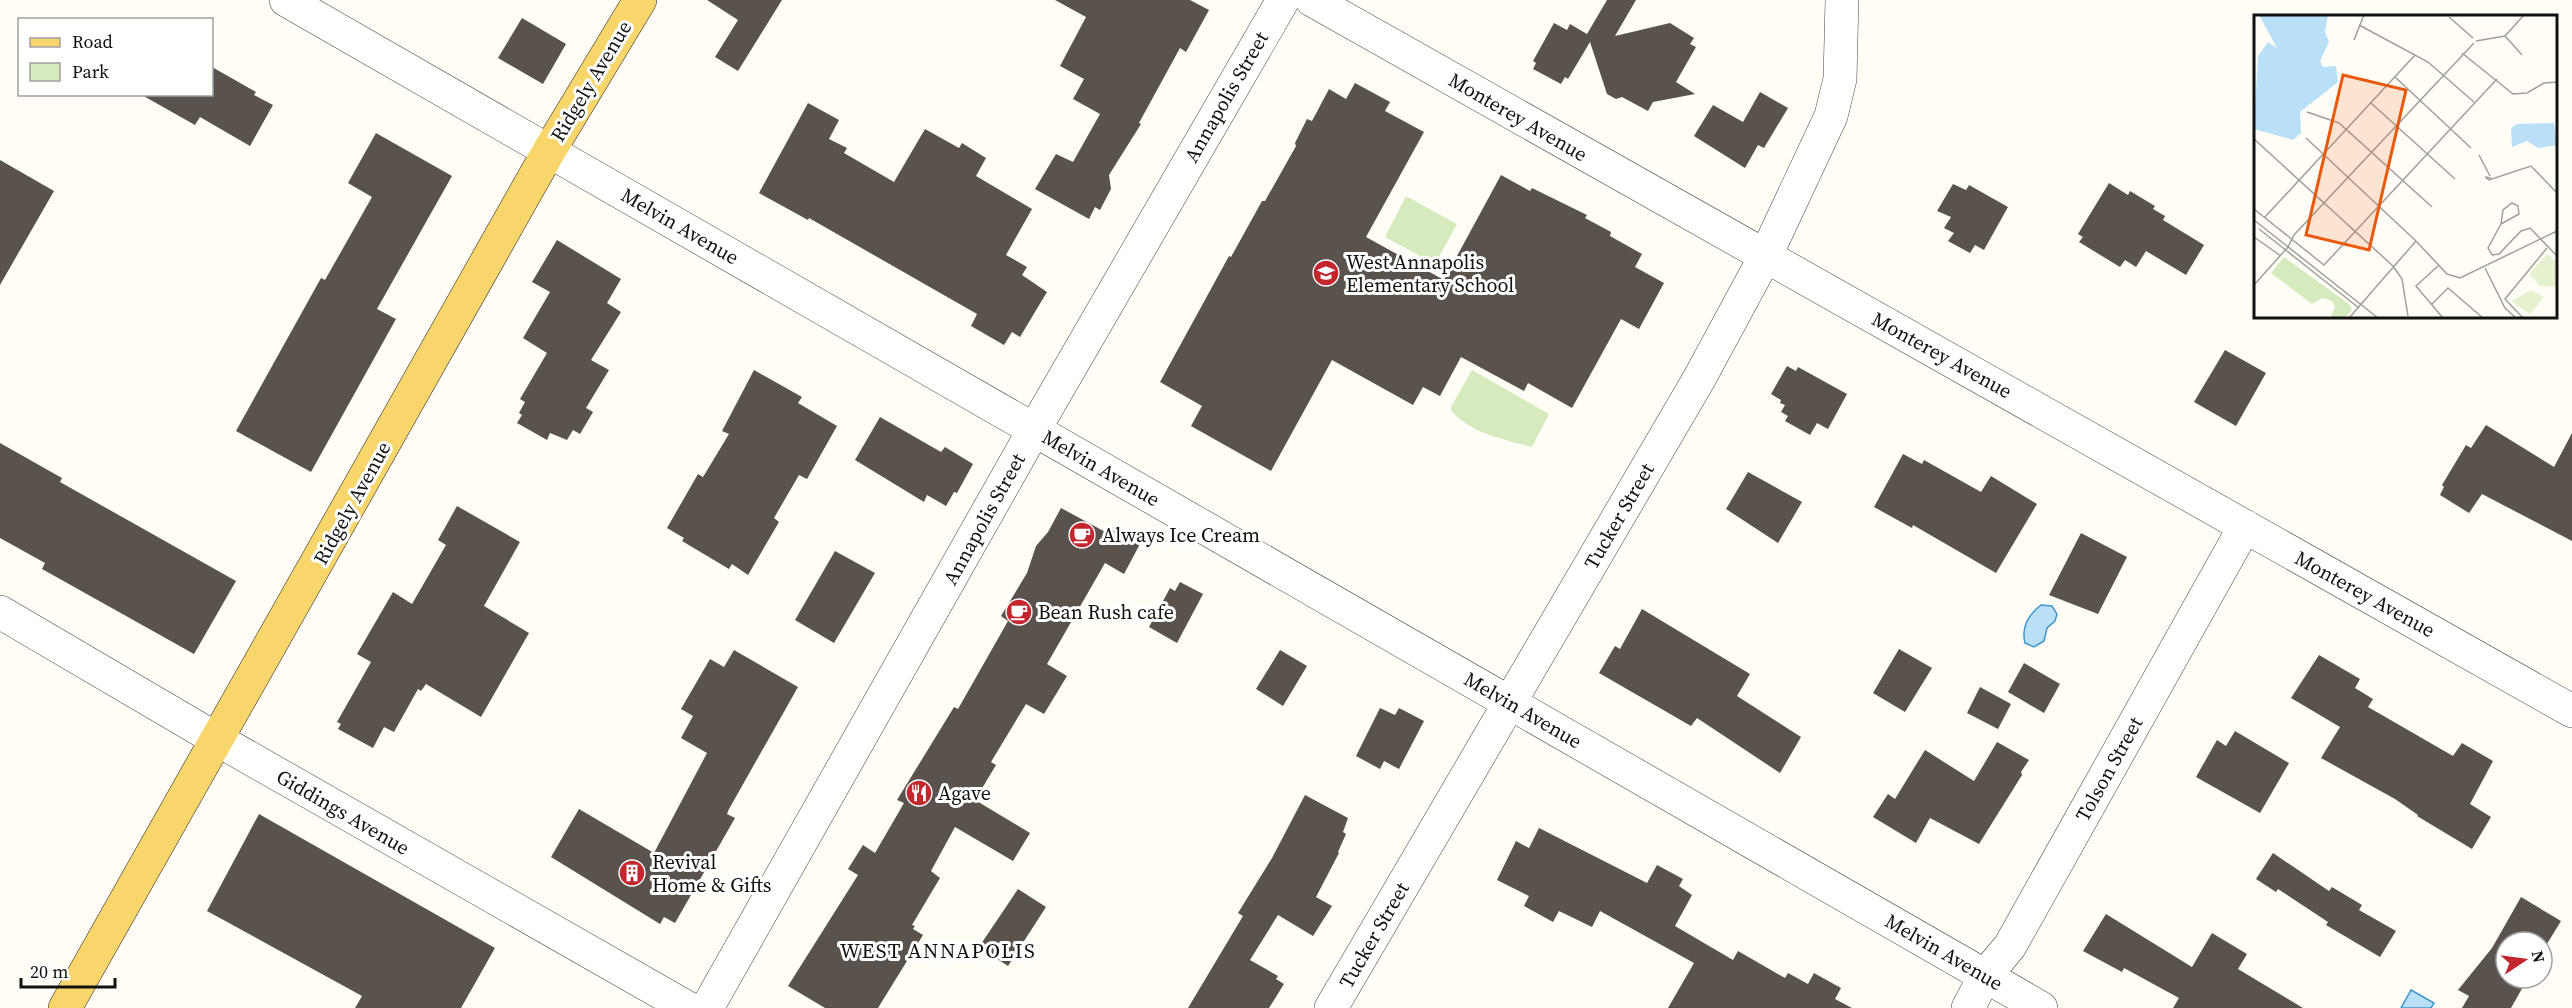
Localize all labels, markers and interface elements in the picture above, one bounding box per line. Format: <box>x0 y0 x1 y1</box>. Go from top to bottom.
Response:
street label: Ridgely Avenue <box>544 15 638 147</box>
inset map <box>2254 15 2557 318</box>
legend <box>18 18 213 96</box>
street label: Annapolis Street <box>1177 26 1275 168</box>
text: Road <box>72 29 113 54</box>
text: Park <box>72 59 109 84</box>
street label: Monterey Avenue <box>1443 66 1593 168</box>
street label: Melvin Avenue <box>616 181 744 271</box>
place label: West Annapolis Elementary School <box>1346 248 1514 299</box>
school or university icon: West Annapolis Elementary School <box>1311 258 1341 288</box>
street label: Monterey Avenue <box>1867 305 2017 405</box>
street label: Melvin Avenue <box>1037 423 1165 513</box>
street label: Ridgely Avenue <box>307 436 397 570</box>
street label: Annapolis Street <box>936 448 1032 590</box>
street label: Tucker Street <box>1577 457 1661 574</box>
cafe icon: Always Ice Cream <box>1067 520 1097 550</box>
place label: Always Ice Cream <box>1102 521 1260 549</box>
street label: Monterey Avenue <box>2290 544 2440 644</box>
cafe icon: Bean Rush cafe <box>1004 597 1034 627</box>
place label: Bean Rush cafe <box>1038 598 1174 626</box>
street label: Melvin Avenue <box>1459 665 1587 755</box>
street label: Tolson Street <box>2069 711 2149 826</box>
street label: Giddings Avenue <box>271 762 415 862</box>
restaurant icon: Agave <box>904 778 934 808</box>
place label: Agave <box>938 779 991 807</box>
place label: Revival Home & Gifts <box>652 848 771 899</box>
building icon: Revival Home & Gifts <box>617 858 647 888</box>
street label: Tucker Street <box>1332 876 1416 993</box>
street label: Melvin Avenue <box>1880 907 2008 997</box>
north arrow <box>2494 930 2554 990</box>
district label: WEST ANNAPOLIS <box>840 936 1036 965</box>
text: N <box>2527 948 2551 965</box>
scale bar <box>21 951 116 989</box>
text: 20 m <box>30 959 68 984</box>

